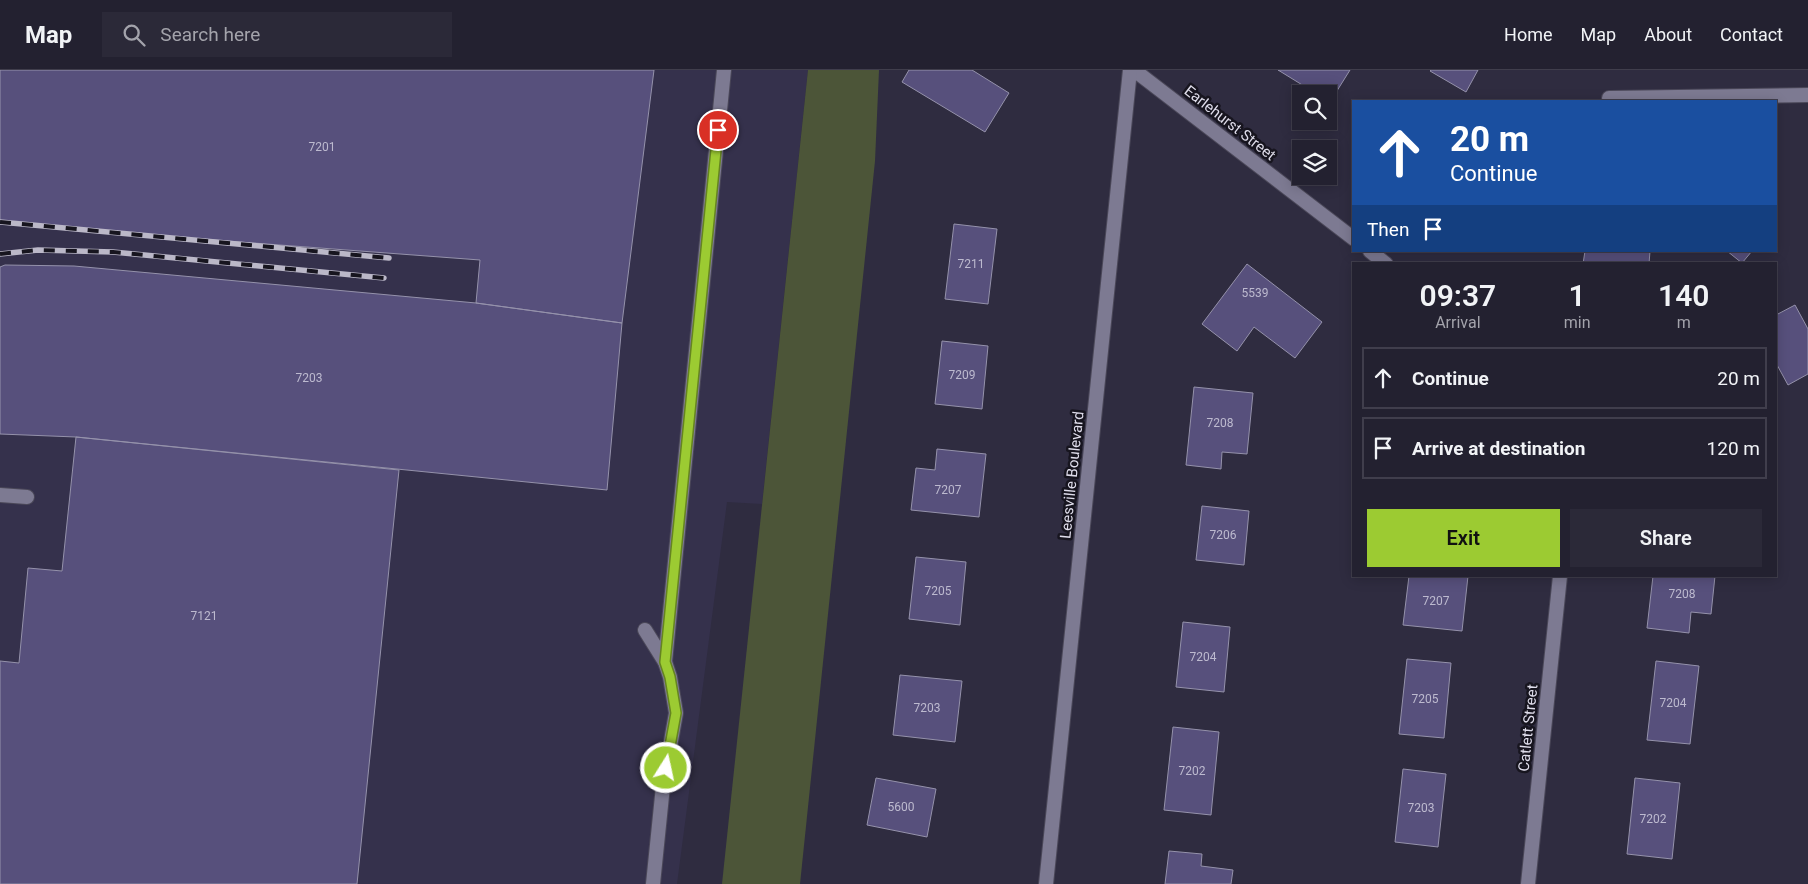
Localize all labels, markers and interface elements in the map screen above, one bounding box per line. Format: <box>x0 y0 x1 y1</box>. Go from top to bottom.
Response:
search box <box>102 12 452 57</box>
text: Map <box>25 21 72 49</box>
icon: search <box>120 21 148 49</box>
text: Search here <box>160 23 260 46</box>
text: Home <box>1504 24 1553 45</box>
text: Map <box>1581 24 1616 45</box>
text: About <box>1644 24 1692 45</box>
text: Contact <box>1720 24 1783 45</box>
street label: Earlehurst Street <box>1181 82 1279 164</box>
map controls <box>1292 85 1337 185</box>
button: search <box>1292 85 1337 130</box>
pin <box>697 109 739 151</box>
icon: arrive <box>704 116 732 144</box>
text: 20 m <box>1450 119 1529 160</box>
icon: ahead <box>1367 120 1432 185</box>
house number: 7201 <box>309 140 335 154</box>
button: layers <box>1292 140 1337 185</box>
text: Continue <box>1450 161 1538 186</box>
icon: arrive <box>1419 215 1447 243</box>
text: Then <box>1367 218 1409 241</box>
house number: 7211 <box>958 257 984 271</box>
text: 09:37 <box>1420 278 1496 313</box>
text: 1 <box>1569 278 1586 313</box>
text: 140 <box>1658 278 1709 313</box>
house number: 5539 <box>1242 286 1268 300</box>
text: Arrival <box>1435 313 1481 332</box>
text: min <box>1564 313 1591 332</box>
text: m <box>1677 313 1691 332</box>
icon: ahead <box>1369 364 1397 392</box>
text: Continue <box>1412 367 1489 390</box>
text: 20 m <box>1717 367 1760 390</box>
house number: 7209 <box>949 368 975 382</box>
house number: 7203 <box>296 371 322 385</box>
street label: Leesville Boulevard <box>1056 410 1088 540</box>
house number: 7208 <box>1207 416 1234 430</box>
icon: arrive <box>1369 434 1397 462</box>
text: Arrive at destination <box>1412 437 1585 460</box>
text: 120 m <box>1707 437 1760 460</box>
house number: 7207 <box>935 483 962 497</box>
button: Exit <box>1367 509 1560 567</box>
button: Share <box>1570 509 1762 567</box>
house number: 7206 <box>1210 528 1237 542</box>
house number: 7205 <box>925 584 952 598</box>
house number: 7208 <box>1669 587 1696 601</box>
house number: 7207 <box>1423 594 1450 608</box>
house number: 7121 <box>191 609 217 623</box>
house number: 7204 <box>1190 650 1217 664</box>
street label: Catlett Street <box>1514 683 1542 772</box>
house number: 7205 <box>1412 692 1439 706</box>
house number: 7204 <box>1660 696 1687 710</box>
house number: 7203 <box>914 701 940 715</box>
position arrow <box>639 741 691 793</box>
house number: 7202 <box>1179 764 1206 778</box>
house number: 5600 <box>888 800 915 814</box>
house number: 7203 <box>1408 801 1434 815</box>
house number: 7202 <box>1640 812 1667 826</box>

